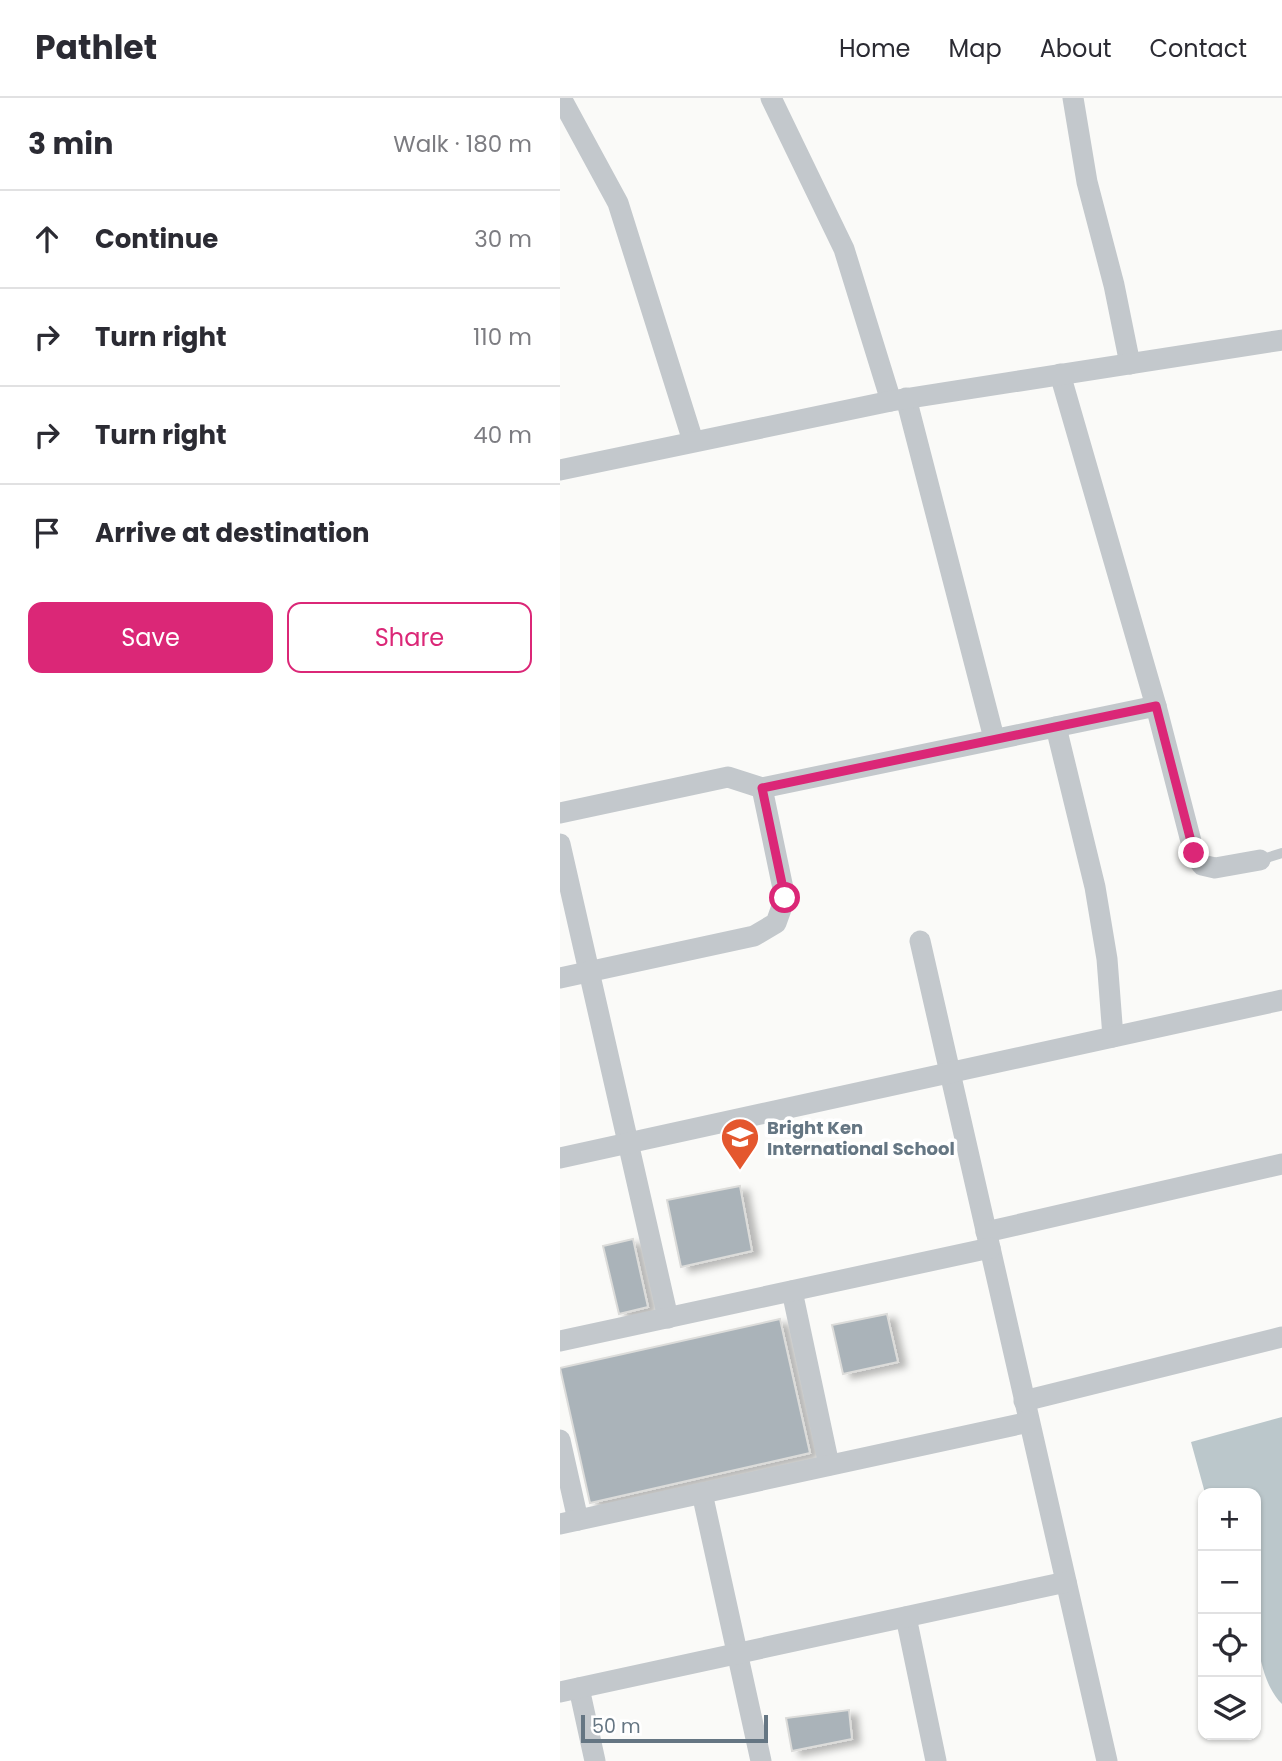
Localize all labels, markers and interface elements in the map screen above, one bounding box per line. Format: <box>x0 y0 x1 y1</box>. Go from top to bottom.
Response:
text: Pathlet <box>35 24 157 71</box>
text: Home <box>839 32 911 65</box>
text: Map <box>949 32 1002 65</box>
text: About <box>1040 32 1111 65</box>
text: Contact <box>1149 32 1247 65</box>
text: 3 min <box>28 122 113 165</box>
text: Walk · 180 m <box>393 128 532 160</box>
icon: ahead <box>28 220 66 258</box>
text: Continue <box>95 221 218 257</box>
text: 30 m <box>474 223 532 255</box>
icon: right <box>28 318 66 356</box>
text: Turn right <box>95 319 227 355</box>
text: 110 m <box>473 321 532 353</box>
icon: right <box>28 416 66 454</box>
text: Turn right <box>95 417 227 453</box>
text: 40 m <box>473 419 532 451</box>
icon: arrive <box>28 514 66 552</box>
text: Arrive at destination <box>95 515 370 551</box>
button: Save <box>28 602 273 673</box>
button: Share <box>287 602 532 673</box>
route end <box>1178 837 1209 868</box>
route start <box>769 882 800 913</box>
place label: Bright Ken International School <box>767 1115 955 1161</box>
school or university icon: Bright Ken International School <box>719 1116 761 1171</box>
map controls <box>1198 1488 1261 1740</box>
button: + <box>1198 1488 1261 1551</box>
button: − <box>1198 1551 1261 1614</box>
button: locate <box>1198 1614 1261 1677</box>
button: layers <box>1198 1677 1261 1740</box>
scale bar <box>581 1712 768 1744</box>
text: 50 m <box>592 1713 641 1740</box>

